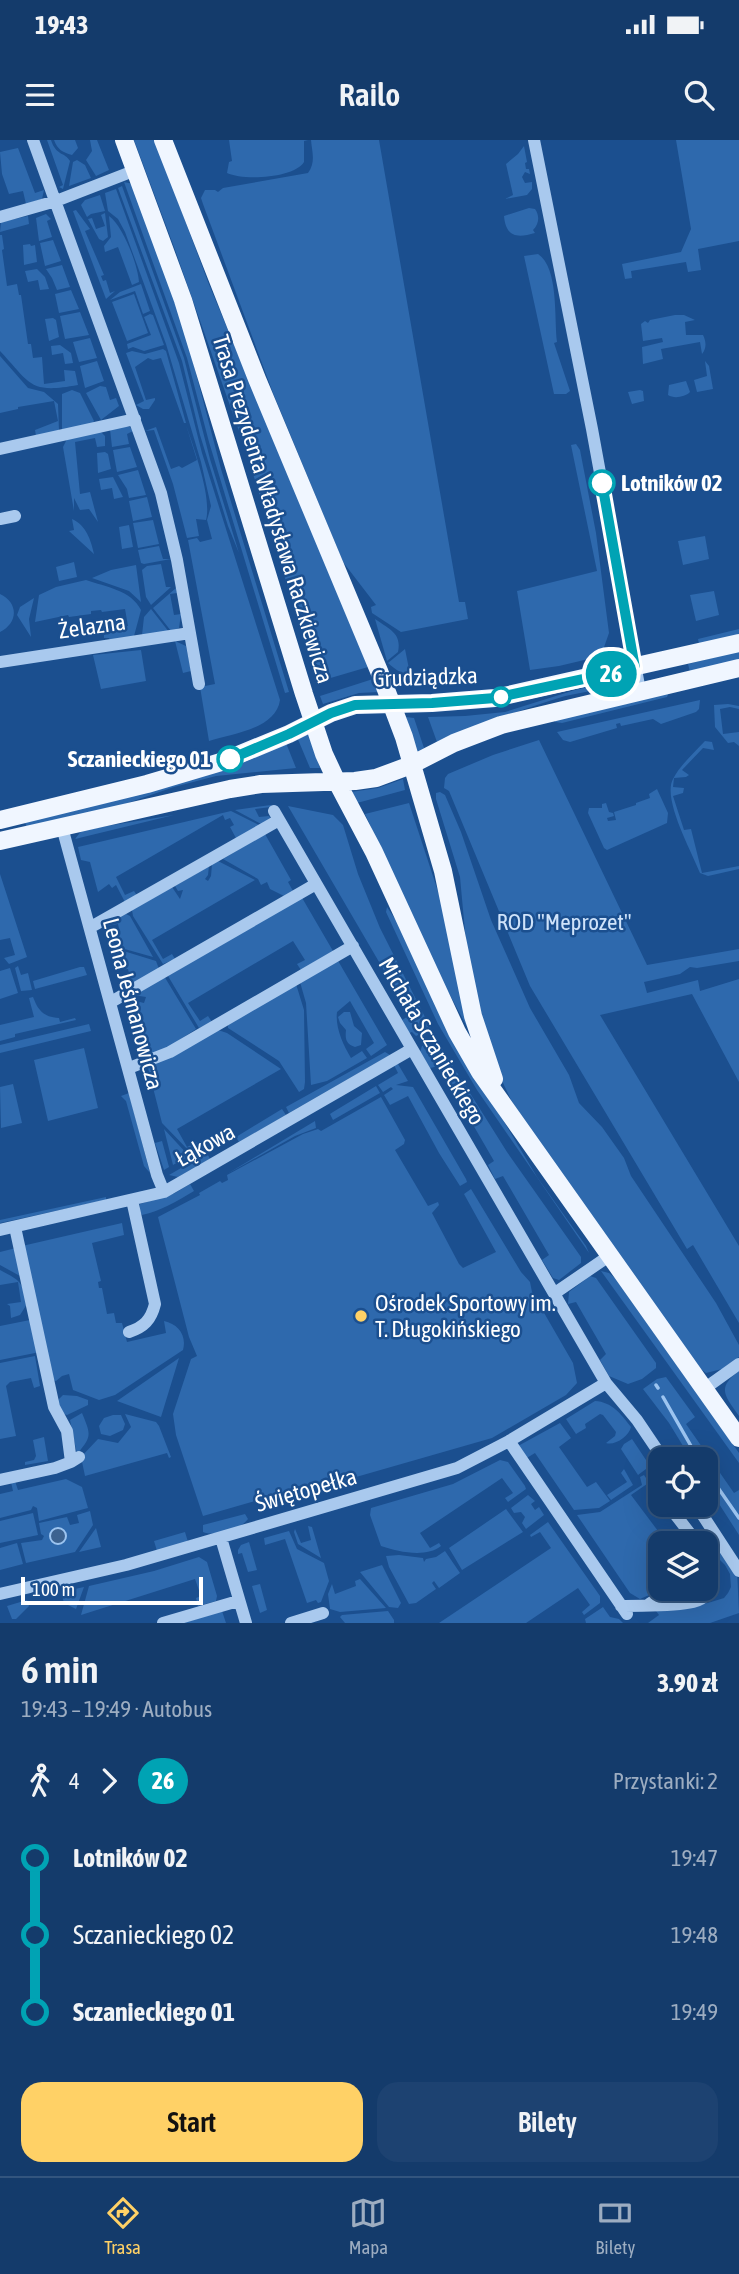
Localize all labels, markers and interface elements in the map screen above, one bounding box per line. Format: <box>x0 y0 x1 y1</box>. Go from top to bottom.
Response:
text: 19:43 <box>35 10 89 40</box>
icon: menu <box>21 76 59 114</box>
text: Railo <box>339 76 400 113</box>
icon: search <box>680 76 718 114</box>
street label: Trasa Prezydenta Władysława Raczkiewicza <box>207 332 339 686</box>
marker: Lotników 02 <box>589 470 615 496</box>
place label: Lotników 02 <box>621 470 723 496</box>
street label: Żelazna <box>57 608 127 644</box>
line badge: 26 <box>580 651 642 697</box>
text: 26 <box>600 660 622 687</box>
street label: Grudziądzka <box>372 662 478 692</box>
unlabelled marker <box>491 687 511 707</box>
place label: Sczanieckiego 01 <box>68 746 211 772</box>
marker: Sczanieckiego 01 <box>217 746 243 772</box>
park label: ROD "Meprozet" <box>497 909 631 935</box>
street label: Leona Jeśmanowicza <box>98 915 168 1093</box>
street label: Michała Sczanieckiego <box>374 953 490 1129</box>
street label: Łąkowa <box>171 1118 239 1172</box>
place label: Ośrodek Sportowy im. T. Długokińskiego <box>375 1290 556 1342</box>
marker: Ośrodek Sportowy im. T. Długokińskiego <box>353 1308 369 1324</box>
map controls <box>648 1447 718 1601</box>
button: locate <box>648 1447 718 1517</box>
street label: Świętopełka <box>252 1463 360 1517</box>
button: layers <box>648 1531 718 1601</box>
scale bar <box>21 1574 203 1606</box>
text: 100 m <box>32 1578 75 1600</box>
text: 6 min <box>21 1648 99 1691</box>
text: 3.90 zł <box>657 1668 718 1698</box>
text: 19:43 – 19:49 · Autobus <box>21 1696 212 1722</box>
icon: walk <box>21 1762 59 1800</box>
icon: forward <box>90 1762 128 1800</box>
text: 26 <box>152 1767 174 1794</box>
text: 4 <box>69 1768 80 1794</box>
text: Przystanki: 2 <box>613 1768 718 1794</box>
text: Lotników 02 <box>73 1843 188 1873</box>
text: 19:47 <box>671 1845 718 1871</box>
text: Sczanieckiego 02 <box>73 1920 234 1950</box>
text: 19:48 <box>671 1922 718 1948</box>
text: Sczanieckiego 01 <box>73 1997 235 2027</box>
text: 19:49 <box>671 1999 718 2025</box>
button: Start <box>21 2082 363 2162</box>
button: Bilety <box>377 2082 718 2162</box>
tab: Trasa <box>104 2194 142 2258</box>
tab: Mapa <box>349 2194 388 2258</box>
tab: Bilety <box>595 2194 635 2258</box>

